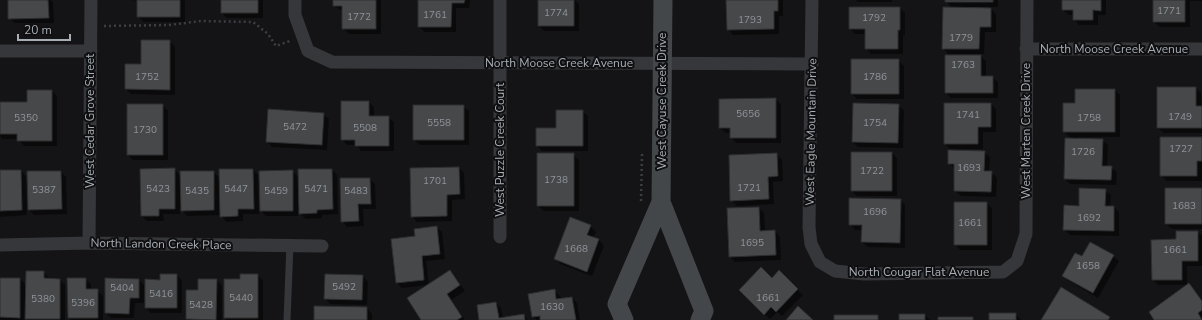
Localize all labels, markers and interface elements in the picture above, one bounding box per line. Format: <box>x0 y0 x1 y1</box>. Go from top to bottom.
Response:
house number: 1771 <box>1157 4 1181 18</box>
house number: 1774 <box>544 6 568 20</box>
house number: 1761 <box>423 8 447 22</box>
house number: 1772 <box>347 10 371 24</box>
house number: 1792 <box>862 11 886 25</box>
house number: 1793 <box>738 13 762 27</box>
scale bar <box>18 16 70 42</box>
text: 20 m <box>24 22 52 38</box>
house number: 1779 <box>949 31 973 45</box>
street label: West Cayuse Creek Drive <box>654 33 670 169</box>
street label: North Moose Creek Avenue <box>1040 41 1188 57</box>
street label: West Cedar Grove Street <box>82 53 98 188</box>
street label: North Moose Creek Avenue <box>485 55 633 71</box>
street label: West Eagle Mountain Drive <box>802 58 820 206</box>
house number: 1763 <box>951 58 975 72</box>
street label: West Marten Creek Drive <box>1018 63 1034 199</box>
house number: 1752 <box>135 70 159 84</box>
house number: 1786 <box>863 70 887 84</box>
street label: West Puzzle Creek Court <box>492 82 508 217</box>
house number: 5656 <box>736 107 760 121</box>
house number: 1741 <box>956 108 980 122</box>
house number: 1749 <box>1168 110 1192 124</box>
house number: 5350 <box>14 111 38 125</box>
house number: 1758 <box>1077 111 1101 125</box>
house number: 5558 <box>427 116 451 130</box>
house number: 1754 <box>863 116 887 130</box>
house number: 5472 <box>283 120 307 134</box>
house number: 5508 <box>353 121 377 135</box>
house number: 1730 <box>133 123 157 137</box>
house number: 1727 <box>1169 142 1193 156</box>
house number: 1726 <box>1071 145 1095 159</box>
house number: 1693 <box>957 161 981 175</box>
house number: 1722 <box>860 164 884 178</box>
house number: 1738 <box>544 173 568 187</box>
house number: 1701 <box>423 174 447 188</box>
house number: 1721 <box>737 181 761 195</box>
house number: 5423 <box>146 182 170 196</box>
house number: 5447 <box>224 182 248 196</box>
house number: 5471 <box>304 182 328 196</box>
house number: 5387 <box>32 183 56 197</box>
house number: 5435 <box>185 184 209 198</box>
house number: 5459 <box>264 184 288 198</box>
house number: 5483 <box>344 184 368 198</box>
house number: 1683 <box>1172 199 1196 213</box>
house number: 1696 <box>863 205 887 219</box>
house number: 1692 <box>1077 211 1101 225</box>
house number: 1661 <box>958 216 982 230</box>
street label: North Landon Creek Place <box>90 235 232 253</box>
house number: 1695 <box>740 236 764 250</box>
house number: 1668 <box>564 242 588 256</box>
house number: 1661 <box>1163 243 1187 257</box>
house number: 1658 <box>1076 259 1100 273</box>
street label: North Cougar Flat Avenue <box>849 264 989 280</box>
house number: 5492 <box>332 280 356 294</box>
house number: 5404 <box>110 281 134 295</box>
house number: 5416 <box>149 287 173 301</box>
house number: 5440 <box>229 291 253 305</box>
house number: 1661 <box>756 291 780 305</box>
house number: 5380 <box>31 292 55 306</box>
house number: 5396 <box>71 296 95 310</box>
house number: 5428 <box>189 298 213 312</box>
house number: 1630 <box>540 300 564 314</box>

